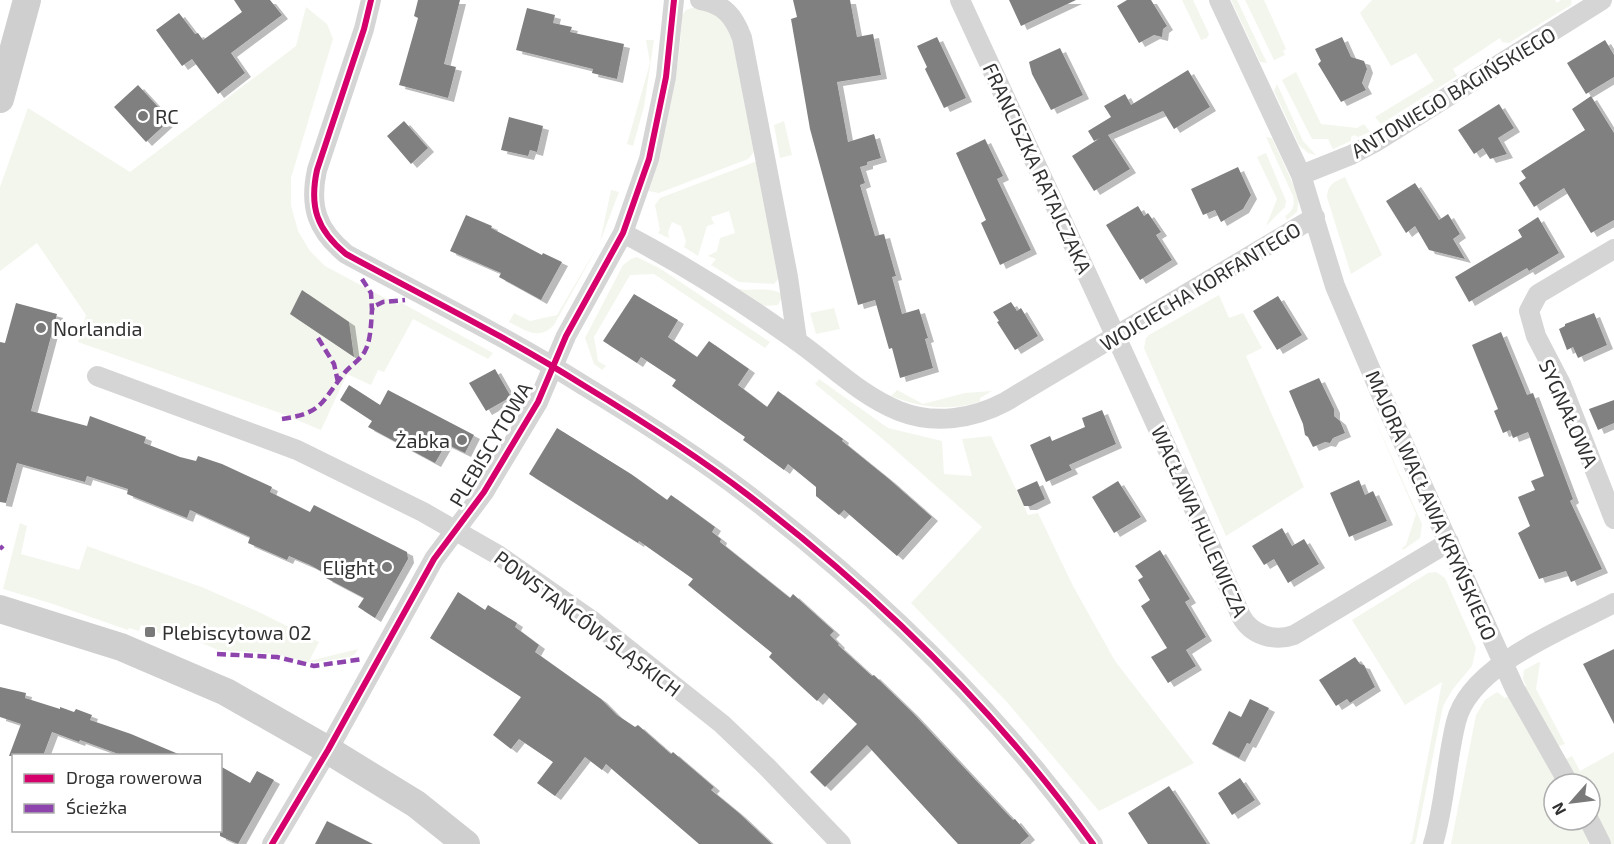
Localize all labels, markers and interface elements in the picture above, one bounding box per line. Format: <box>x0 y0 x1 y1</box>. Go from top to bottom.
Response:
street label: ANTONIEGO BAGIŃSKIEGO <box>1347 21 1559 163</box>
street label: FRANCISZKA RATAJCZAKA <box>979 59 1098 278</box>
place label: RC <box>155 104 179 128</box>
marker: RC <box>136 109 150 123</box>
street label: WOJCIECHA KORFANTEGO <box>1095 217 1305 355</box>
place label: Norlandia <box>53 316 142 340</box>
marker: Norlandia <box>34 321 48 335</box>
street label: SYGNAŁOWA <box>1535 355 1604 471</box>
street label: MAJORA WACŁAWA KRYŃSKIEGO <box>1361 366 1503 644</box>
street label: PLEBISCYTOWA <box>444 377 537 510</box>
street label: WACŁAWA HULEWICZA <box>1147 422 1253 621</box>
place label: Żabka <box>395 428 450 452</box>
marker: Żabka <box>455 433 469 447</box>
street label: POWSTAŃCÓW ŚLĄSKICH <box>490 545 686 701</box>
place label: Elight <box>323 555 375 579</box>
marker: Elight <box>380 560 394 574</box>
place label: Plebiscytowa 02 <box>162 620 311 644</box>
marker: Plebiscytowa 02 <box>143 625 157 639</box>
legend <box>12 754 222 832</box>
text: Droga rowerowa <box>66 766 202 788</box>
north arrow <box>1542 772 1602 832</box>
text: Ścieżka <box>66 796 127 818</box>
text: N <box>1547 800 1569 819</box>

